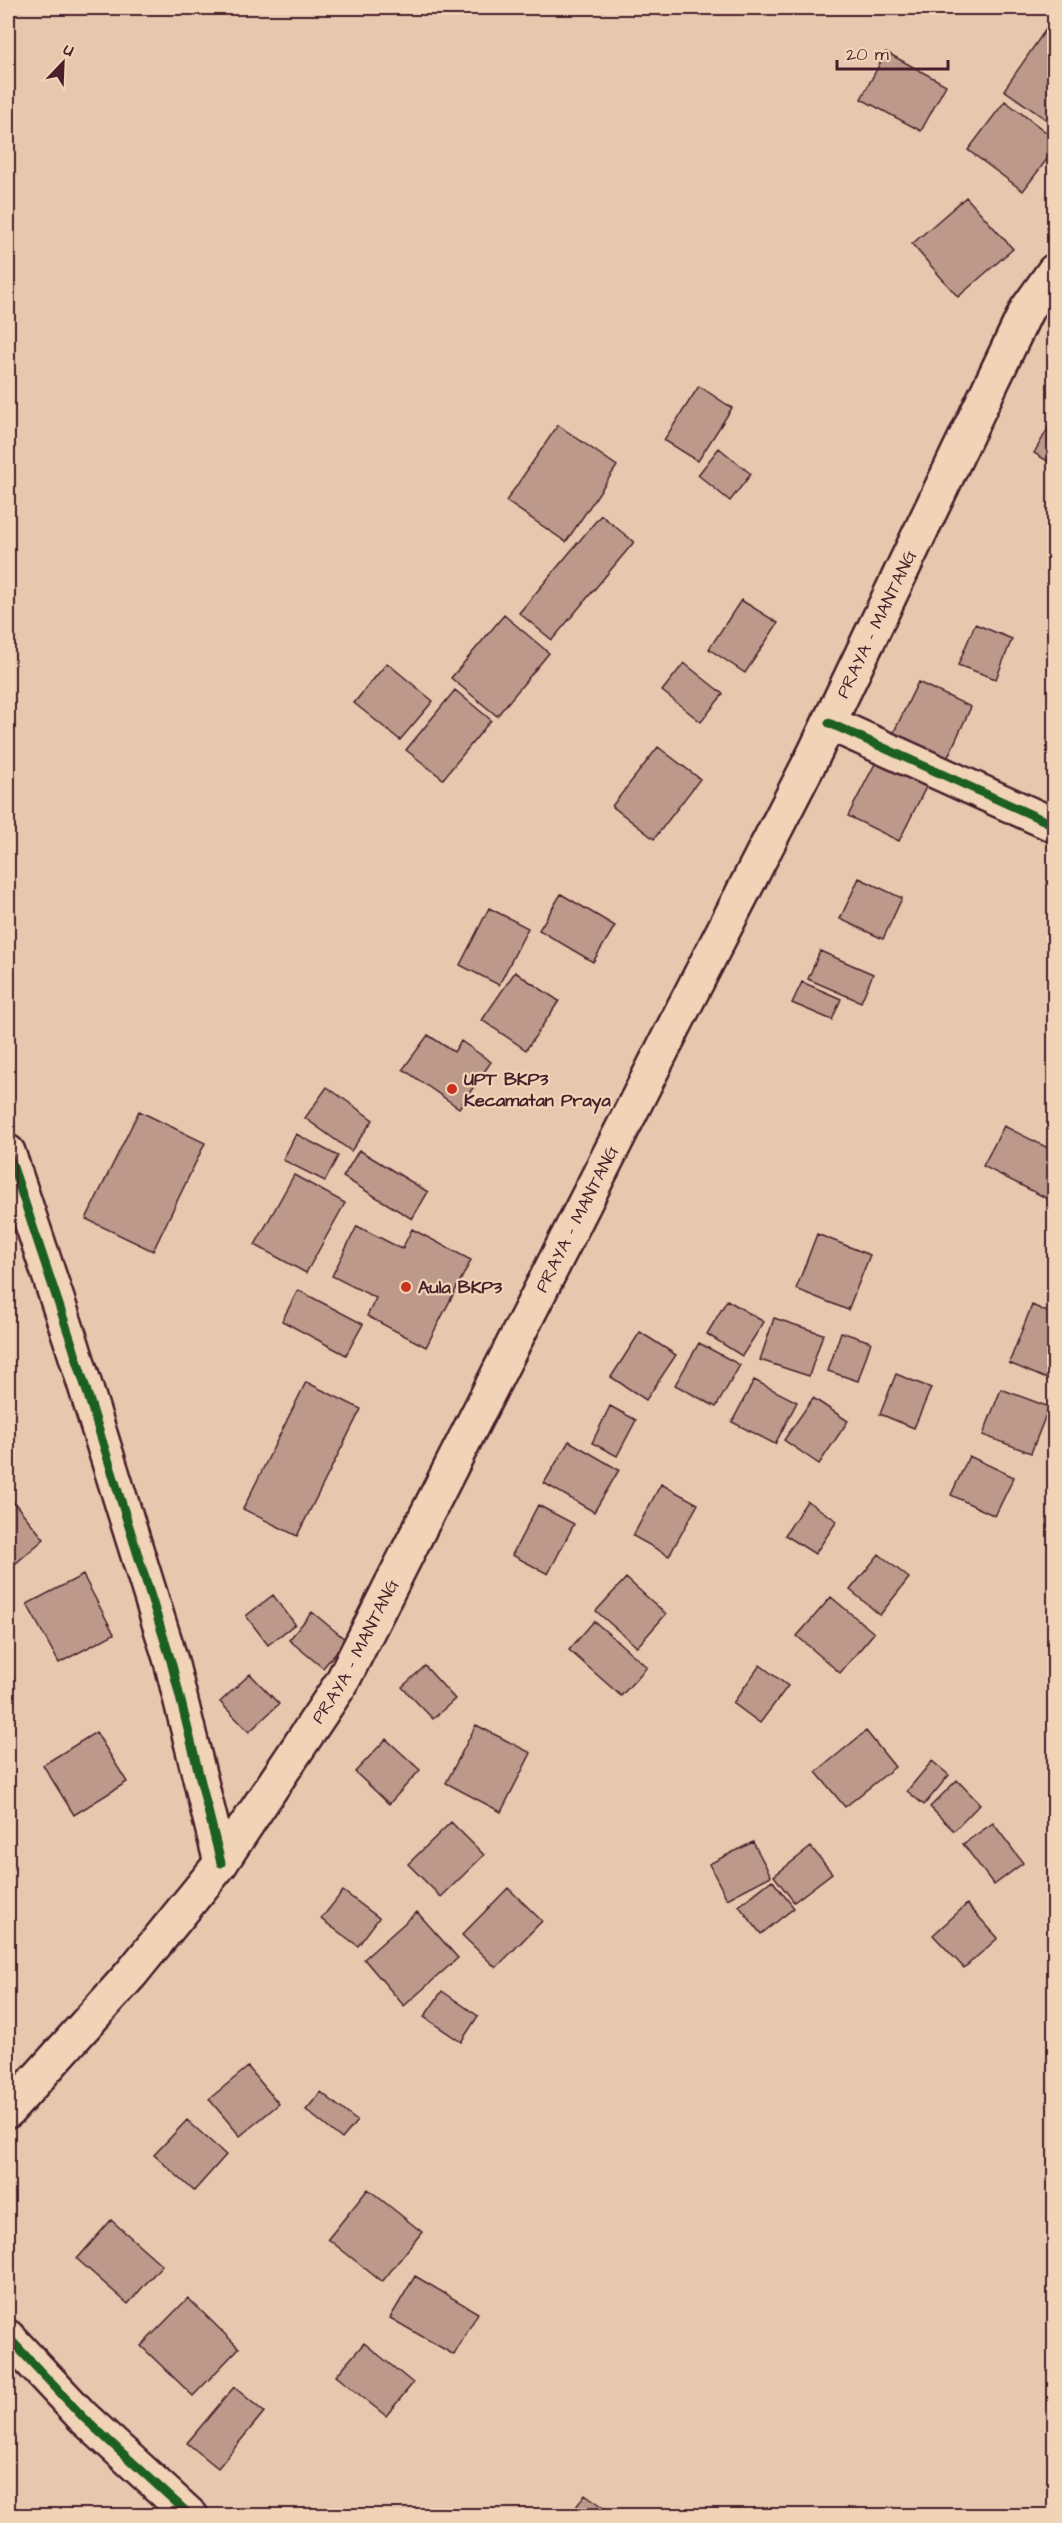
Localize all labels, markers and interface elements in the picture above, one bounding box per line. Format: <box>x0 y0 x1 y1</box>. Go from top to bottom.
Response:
north arrow <box>33 33 93 93</box>
scale bar <box>837 33 948 71</box>
text: U <box>60 38 77 62</box>
text: 20 m <box>846 42 889 67</box>
street label: PRAYA - MANTANG <box>830 545 923 702</box>
place label: UPT BKP3 Kecamatan Praya <box>464 1067 611 1114</box>
marker: UPT BKP3 Kecamatan Praya <box>445 1082 459 1096</box>
street label: PRAYA - MANTANG <box>529 1141 625 1296</box>
place label: Aula BKP3 <box>418 1275 503 1300</box>
marker: Aula BKP3 <box>399 1280 413 1294</box>
street label: PRAYA - MANTANG <box>305 1574 405 1728</box>

